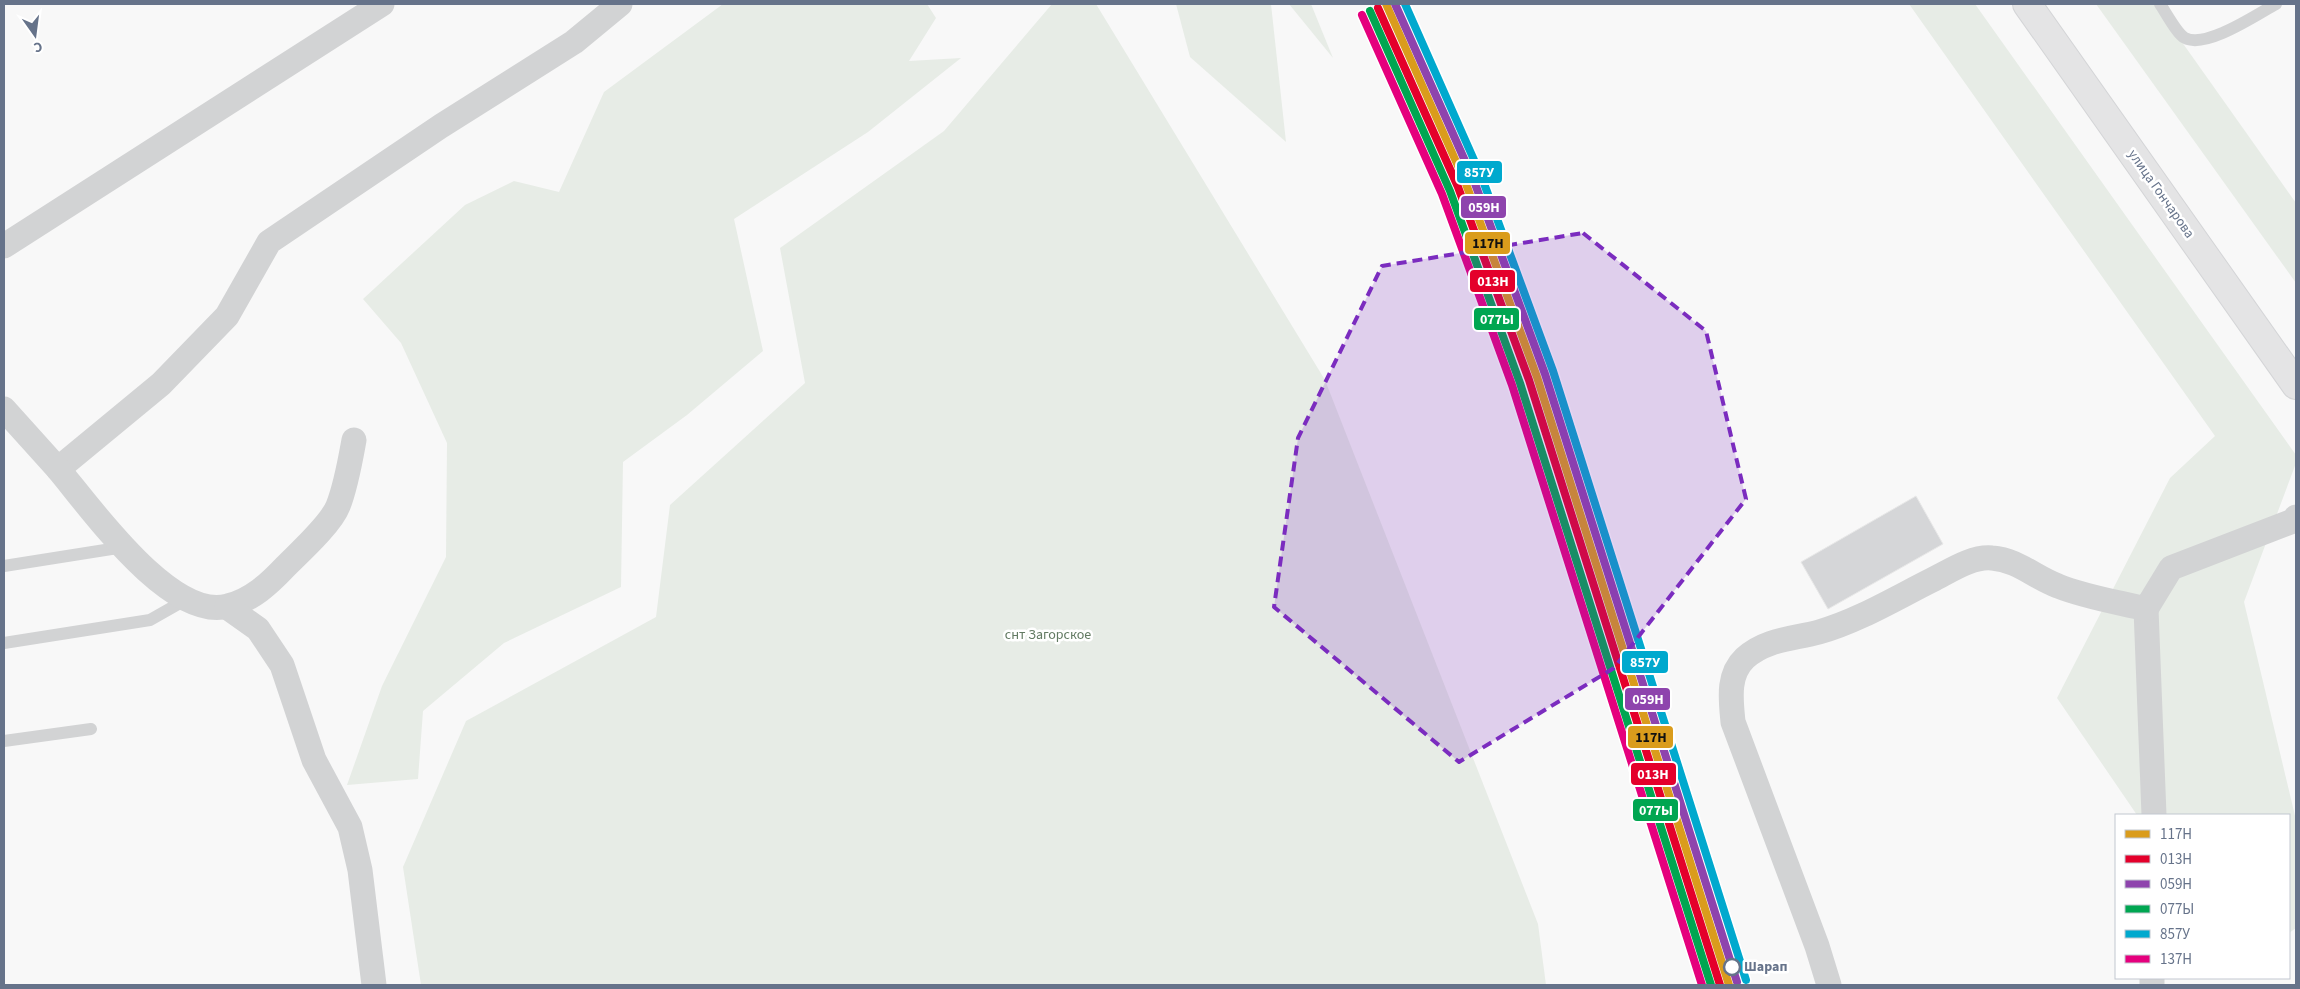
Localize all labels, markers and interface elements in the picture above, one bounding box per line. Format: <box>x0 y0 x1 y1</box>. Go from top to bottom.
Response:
north arrow <box>10 10 60 60</box>
text: С <box>32 36 44 57</box>
street label: улица Гончарова <box>2123 146 2199 242</box>
line badge: 857У <box>1456 160 1503 184</box>
text: 857У <box>1464 163 1494 183</box>
line badge: 059Н <box>1460 195 1507 219</box>
text: 059Н <box>1468 198 1500 218</box>
line badge: 117Н <box>1464 231 1511 255</box>
text: 117Н <box>1472 234 1504 254</box>
line badge: 013Н <box>1469 269 1516 293</box>
text: 013Н <box>1477 272 1509 292</box>
line badge: 077Ы <box>1473 307 1520 331</box>
text: 077Ы <box>1480 310 1514 330</box>
park label: снт Загорское <box>1005 625 1091 645</box>
line badge: 857У <box>1621 650 1669 674</box>
text: 857У <box>1630 653 1660 673</box>
line badge: 059Н <box>1624 687 1671 711</box>
text: 059Н <box>1632 690 1664 710</box>
line badge: 117Н <box>1627 725 1674 749</box>
text: 117Н <box>1635 728 1667 748</box>
line badge: 013Н <box>1630 762 1677 786</box>
text: 013Н <box>1637 765 1669 785</box>
line badge: 077Ы <box>1632 798 1679 822</box>
text: 077Ы <box>1639 801 1673 821</box>
legend <box>2115 814 2290 979</box>
text: 117Н <box>2160 824 2192 845</box>
text: 013Н <box>2160 849 2192 870</box>
text: 059Н <box>2160 874 2192 895</box>
text: 077Ы <box>2160 899 2194 920</box>
text: 857У <box>2160 924 2190 945</box>
text: 137Н <box>2160 949 2192 970</box>
place label: Шарап <box>1744 957 1787 977</box>
marker: Шарап <box>1723 958 1741 976</box>

